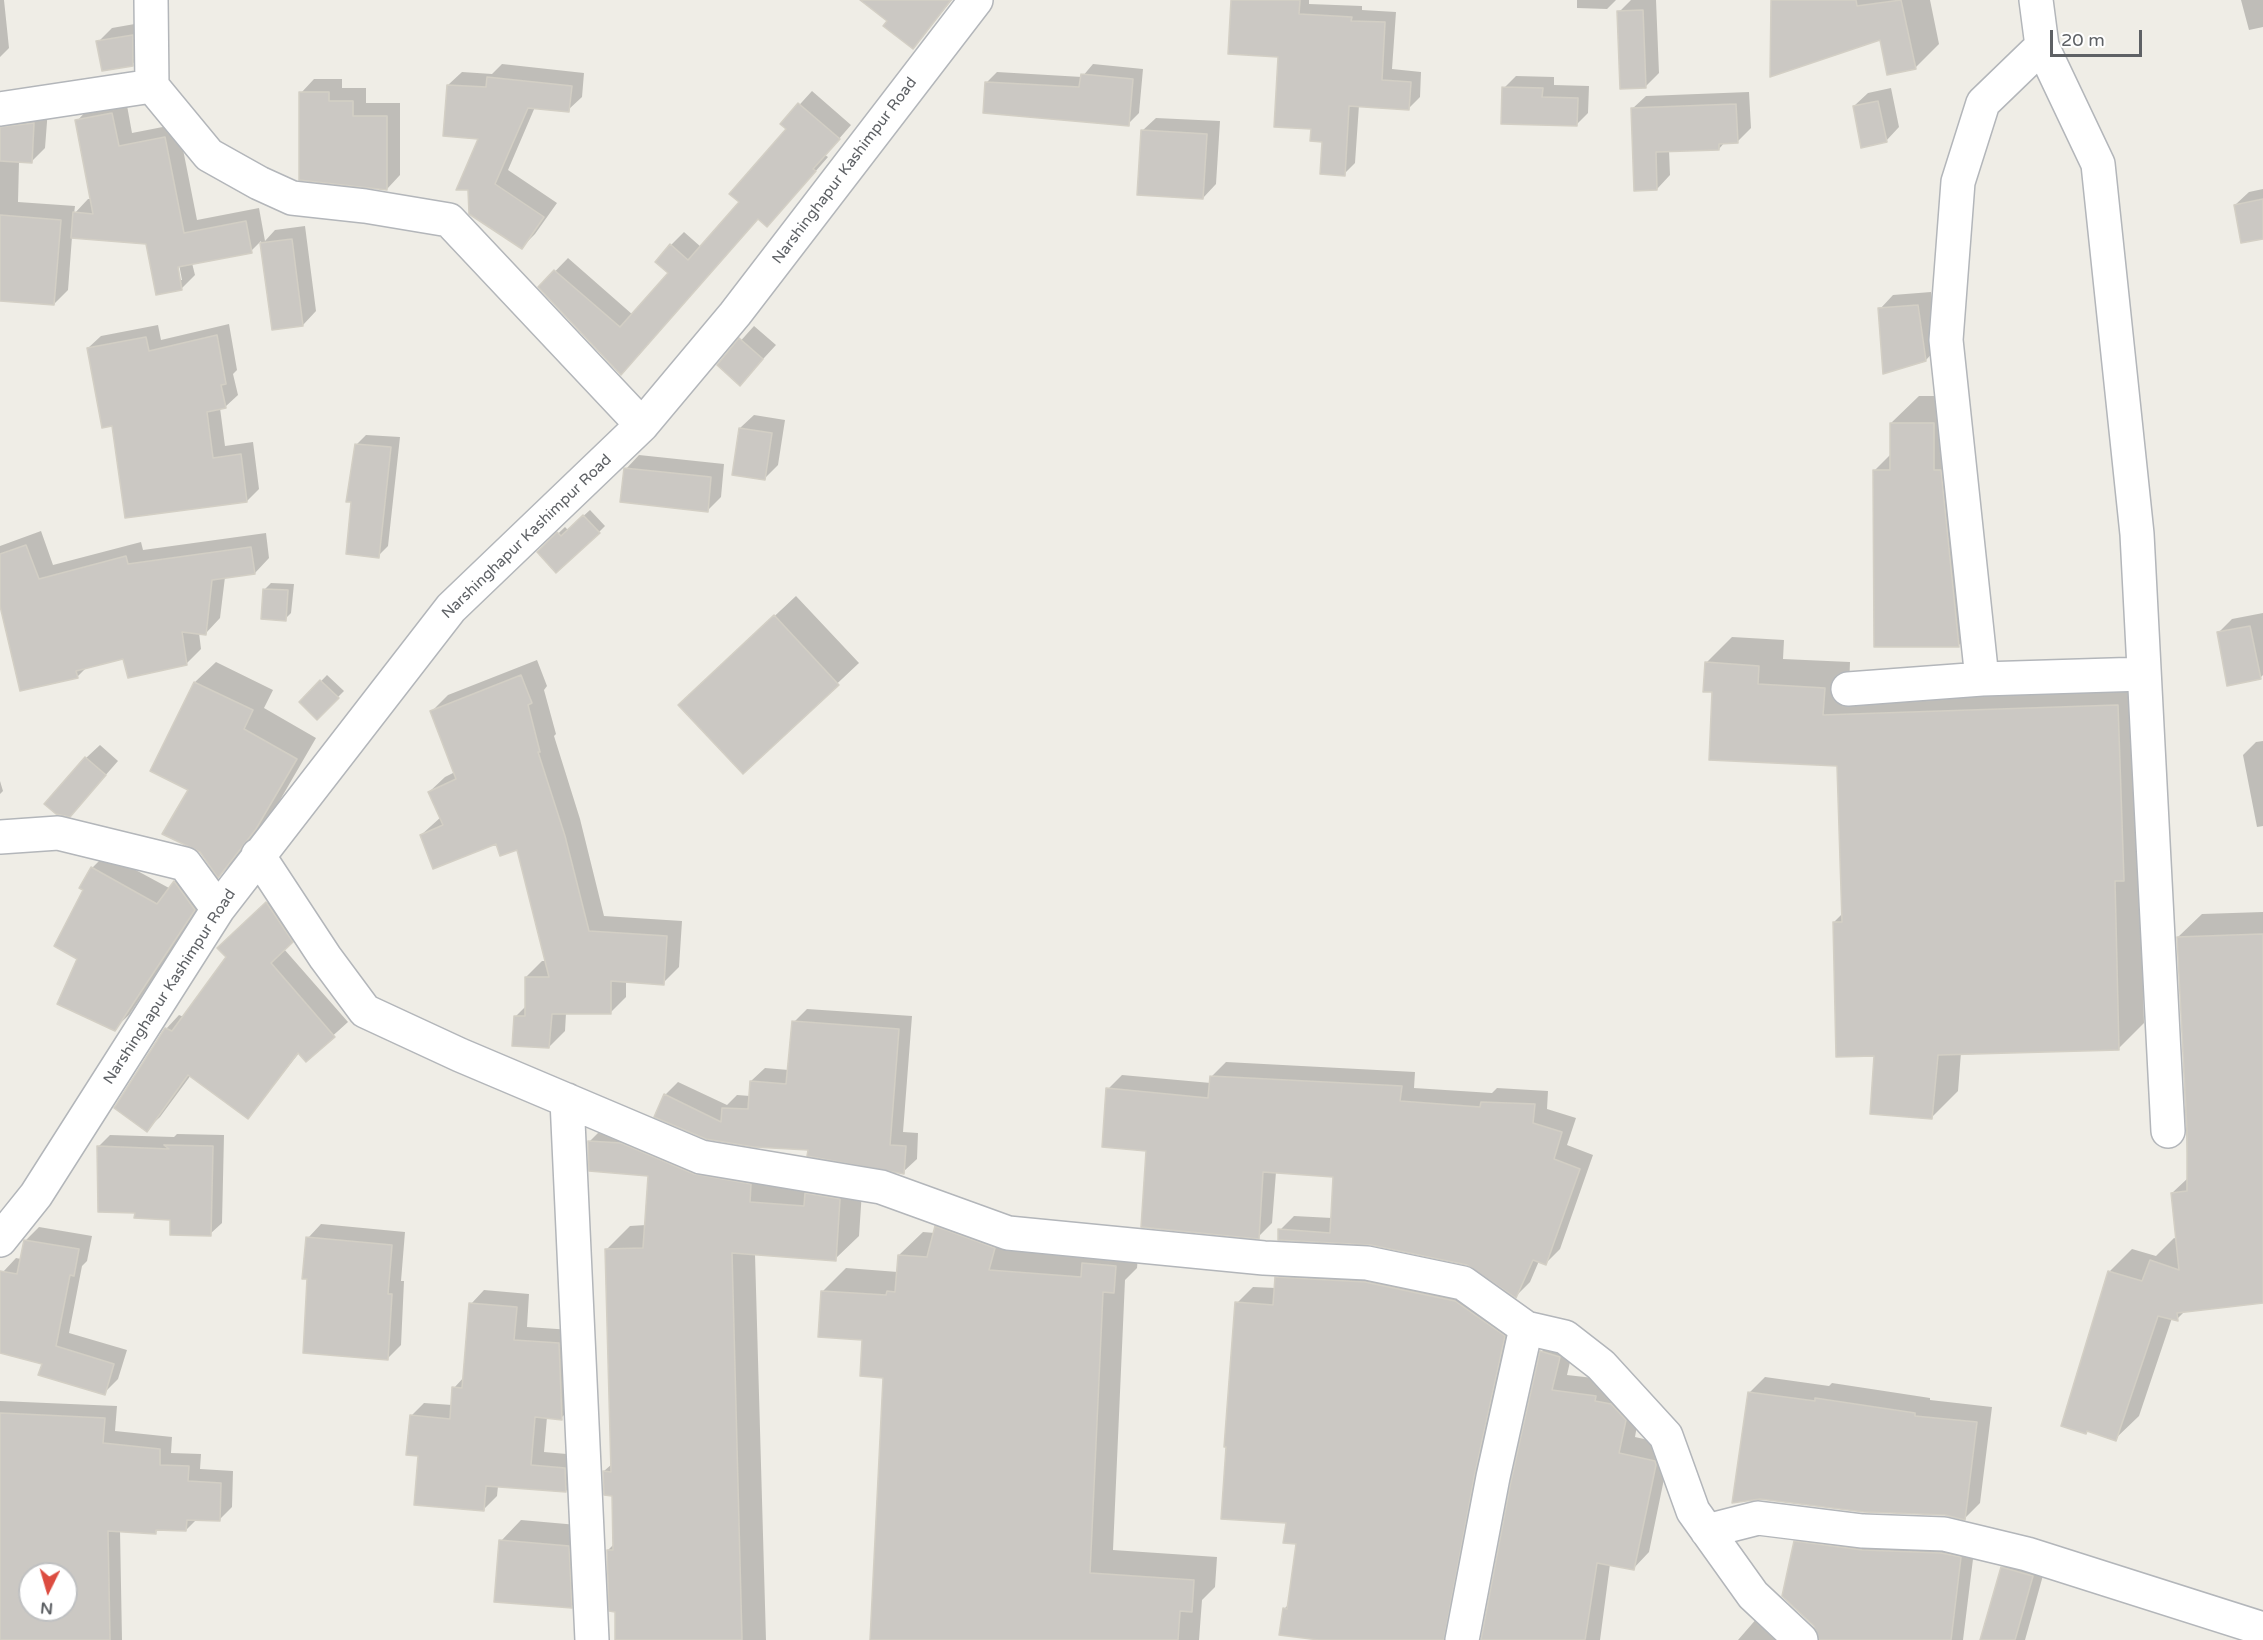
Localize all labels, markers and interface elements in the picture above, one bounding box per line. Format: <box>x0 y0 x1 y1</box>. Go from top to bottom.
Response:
scale bar <box>2053 18 2144 56</box>
text: 20 m <box>2061 29 2105 51</box>
street label: Narshinghapur Kashimpur Road <box>769 74 921 268</box>
street label: Narshinghapur Kashimpur Road <box>438 451 616 623</box>
street label: Narshinghapur Kashimpur Road <box>100 886 240 1088</box>
north arrow <box>18 1562 78 1622</box>
text: N <box>39 1597 54 1618</box>

